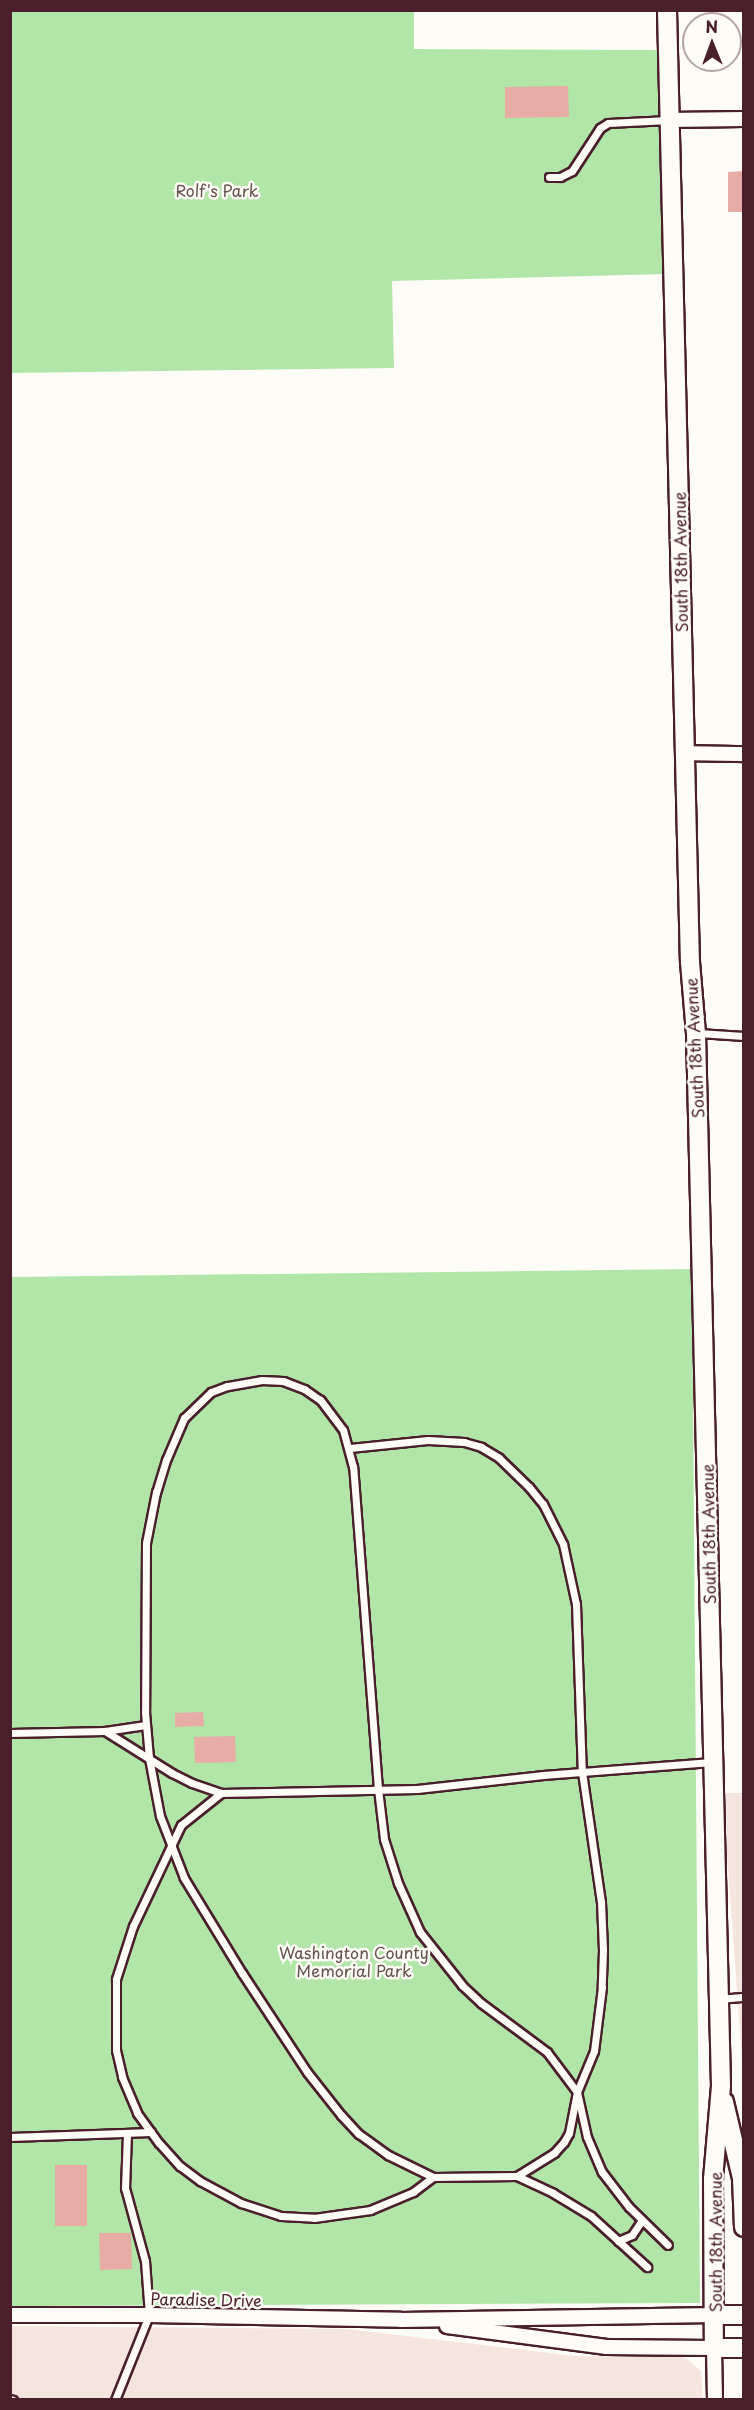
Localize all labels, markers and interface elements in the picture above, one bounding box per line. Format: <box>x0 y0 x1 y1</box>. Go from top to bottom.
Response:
north arrow <box>682 12 742 72</box>
text: N <box>705 14 718 38</box>
park label: Rolf's Park <box>175 180 259 200</box>
street label: South 18th Avenue <box>669 491 691 633</box>
street label: South 18th Avenue <box>681 976 707 1120</box>
street label: South 18th Avenue <box>697 1463 719 1605</box>
park label: Washington County Memorial Park <box>279 1942 429 1980</box>
street label: South 18th Avenue <box>705 2171 725 2313</box>
street label: Paradise Drive <box>150 2288 262 2310</box>

